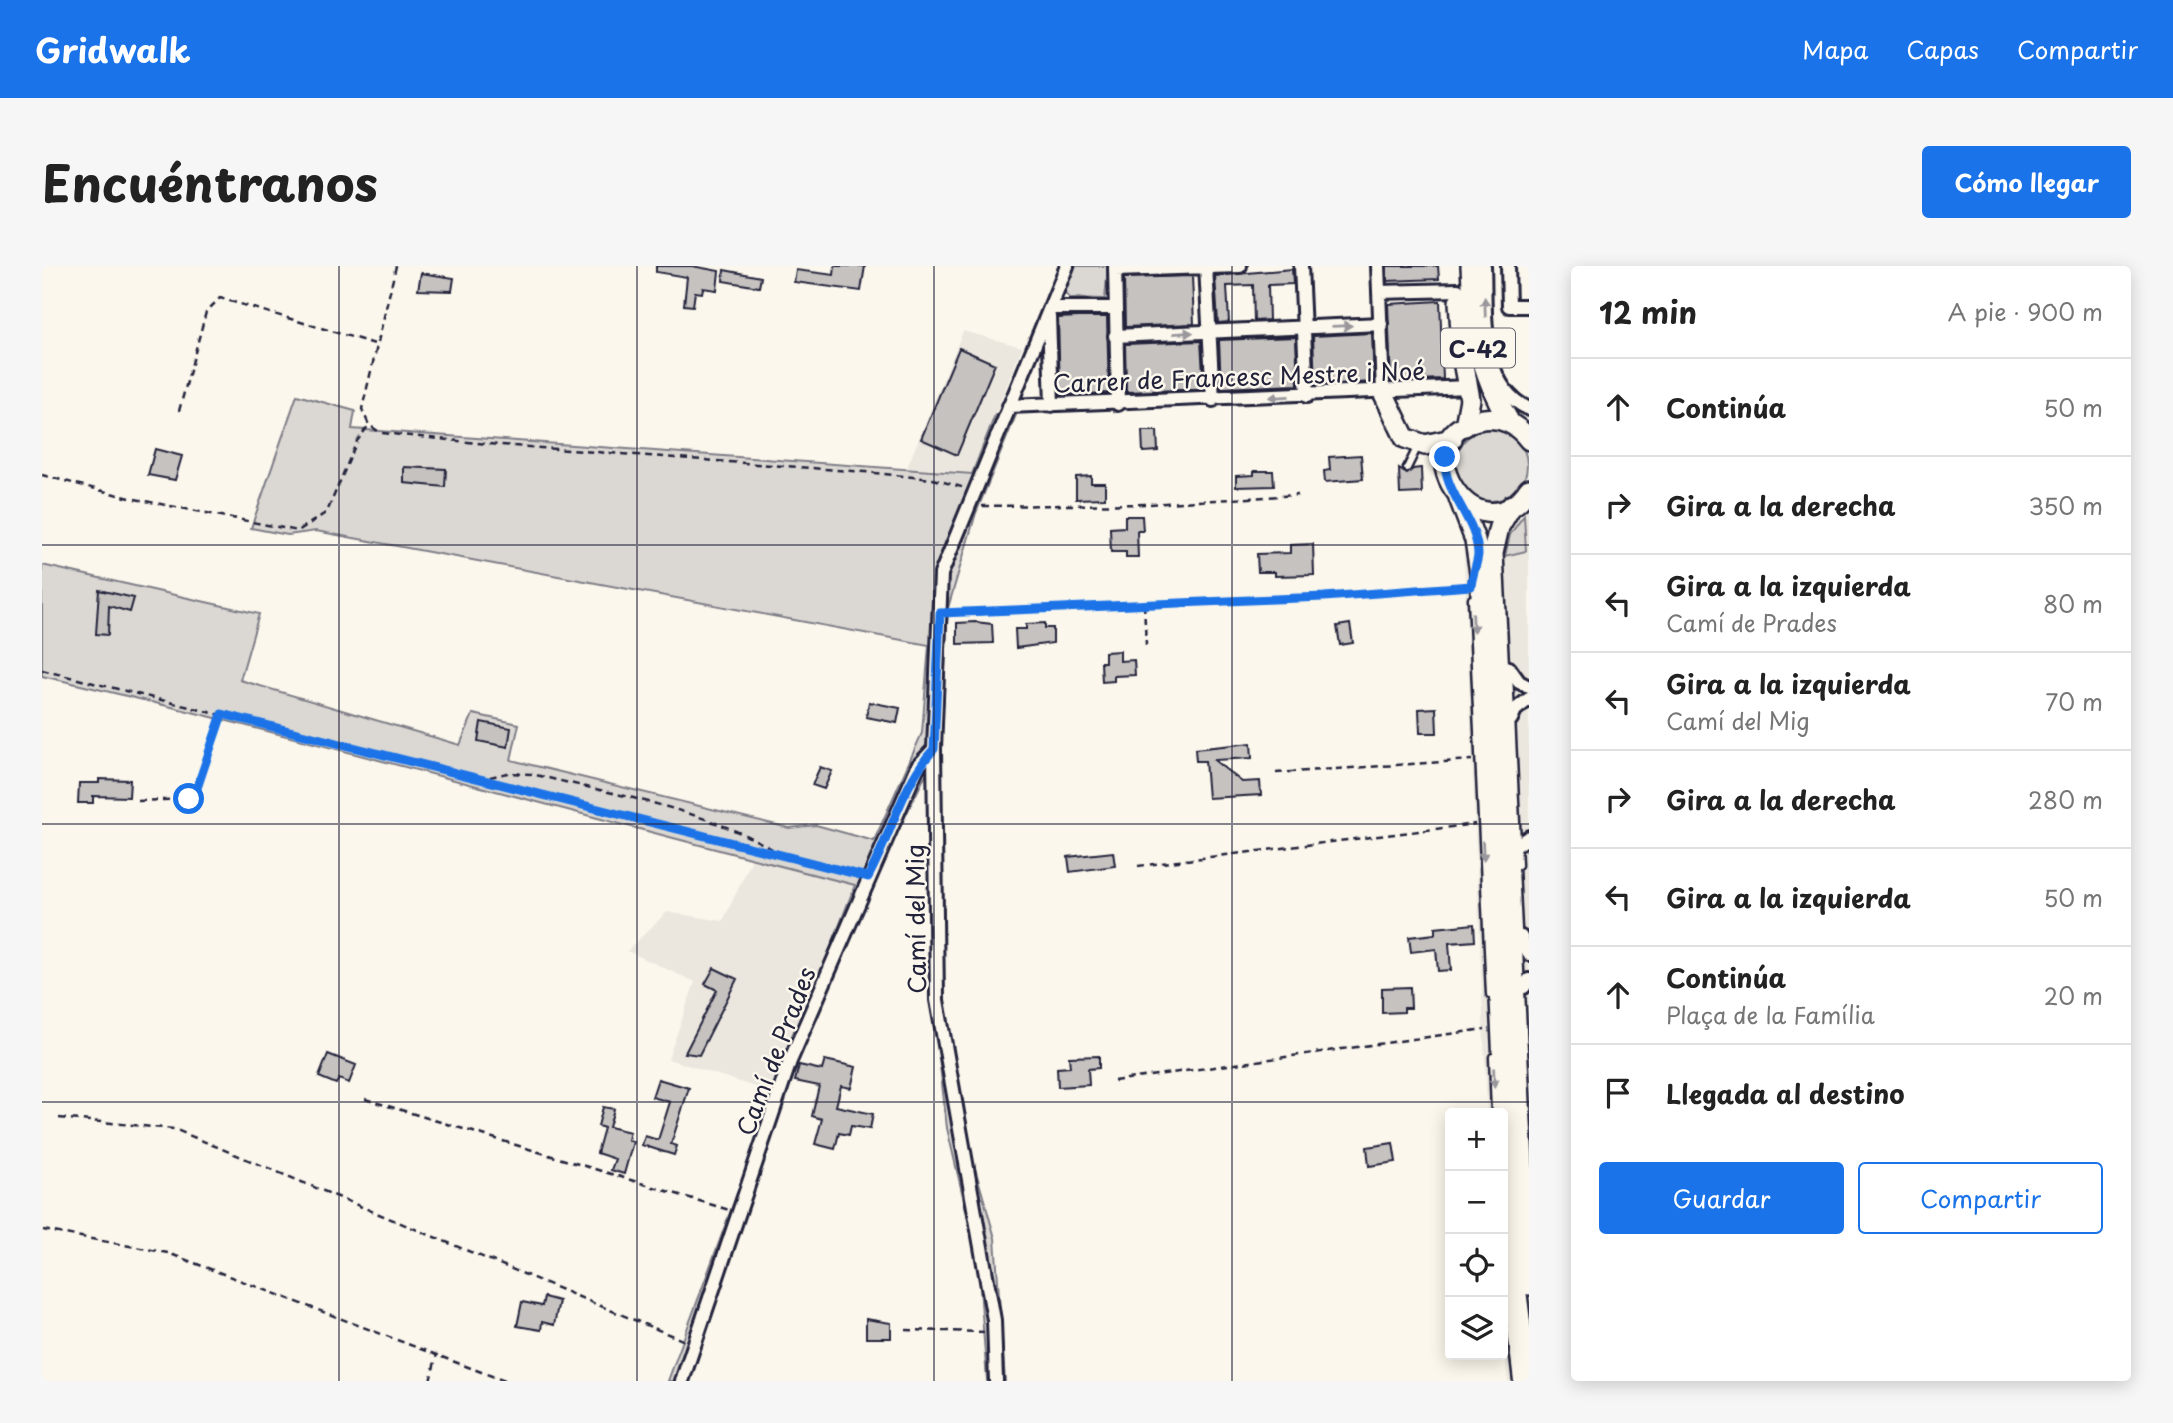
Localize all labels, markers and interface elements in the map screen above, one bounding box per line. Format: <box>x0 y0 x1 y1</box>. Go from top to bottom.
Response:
text: Gridwalk <box>35 24 191 74</box>
text: Mapa <box>1802 31 1868 67</box>
text: Capas <box>1906 31 1979 67</box>
text: Compartir <box>2017 31 2138 67</box>
text: Encuéntranos <box>42 145 378 219</box>
button: Cómo llegar <box>1922 146 2131 218</box>
text: 12 min <box>1599 289 1697 334</box>
text: A pie · 900 m <box>1948 294 2103 329</box>
one-way arrow <box>1480 296 1491 318</box>
one-way arrow <box>1331 320 1353 331</box>
one-way arrow <box>1172 327 1194 338</box>
road number: C-42 <box>1441 328 1515 368</box>
street label: Carrer de Francesc Mestre i Noé <box>1052 352 1426 400</box>
icon: ahead <box>1599 388 1637 426</box>
text: Continúa <box>1666 388 1786 427</box>
text: 50 m <box>2043 390 2103 425</box>
one-way arrow <box>1268 392 1290 403</box>
route end <box>1429 441 1460 472</box>
icon: right <box>1599 486 1637 524</box>
text: Gira a la derecha <box>1666 486 1896 525</box>
text: 350 m <box>2028 488 2103 523</box>
text: Gira a la izquierda <box>1666 566 1911 605</box>
icon: left <box>1599 584 1637 622</box>
text: 80 m <box>2043 586 2103 621</box>
text: Camí de Prades <box>1666 605 1837 640</box>
one-way arrow <box>1467 613 1478 635</box>
text: Gira a la izquierda <box>1666 664 1911 703</box>
icon: left <box>1599 682 1637 720</box>
text: 70 m <box>2045 684 2103 719</box>
text: Camí del Mig <box>1666 703 1810 738</box>
icon: right <box>1599 780 1637 818</box>
text: Gira a la derecha <box>1666 780 1896 819</box>
text: 280 m <box>2028 782 2103 817</box>
route start <box>173 783 204 814</box>
one-way arrow <box>1478 840 1489 862</box>
street label: Camí del Mig <box>896 844 934 994</box>
icon: left <box>1599 878 1637 916</box>
text: Gira a la izquierda <box>1666 878 1911 917</box>
text: 50 m <box>2043 880 2103 915</box>
text: Continúa <box>1666 958 1786 997</box>
street label: Camí de Prades <box>726 961 824 1141</box>
icon: ahead <box>1599 976 1637 1014</box>
text: 20 m <box>2044 978 2103 1013</box>
text: Plaça de la Família <box>1666 997 1875 1032</box>
one-way arrow <box>1488 1067 1499 1089</box>
icon: arrive <box>1599 1074 1637 1112</box>
text: Llegada al destino <box>1666 1074 1905 1113</box>
map controls <box>1445 1108 1508 1360</box>
button: + <box>1445 1108 1508 1171</box>
button: Guardar <box>1599 1162 1844 1234</box>
button: Compartir <box>1858 1162 2103 1234</box>
button: − <box>1445 1171 1508 1234</box>
button: locate <box>1445 1234 1508 1297</box>
button: layers <box>1445 1297 1508 1360</box>

